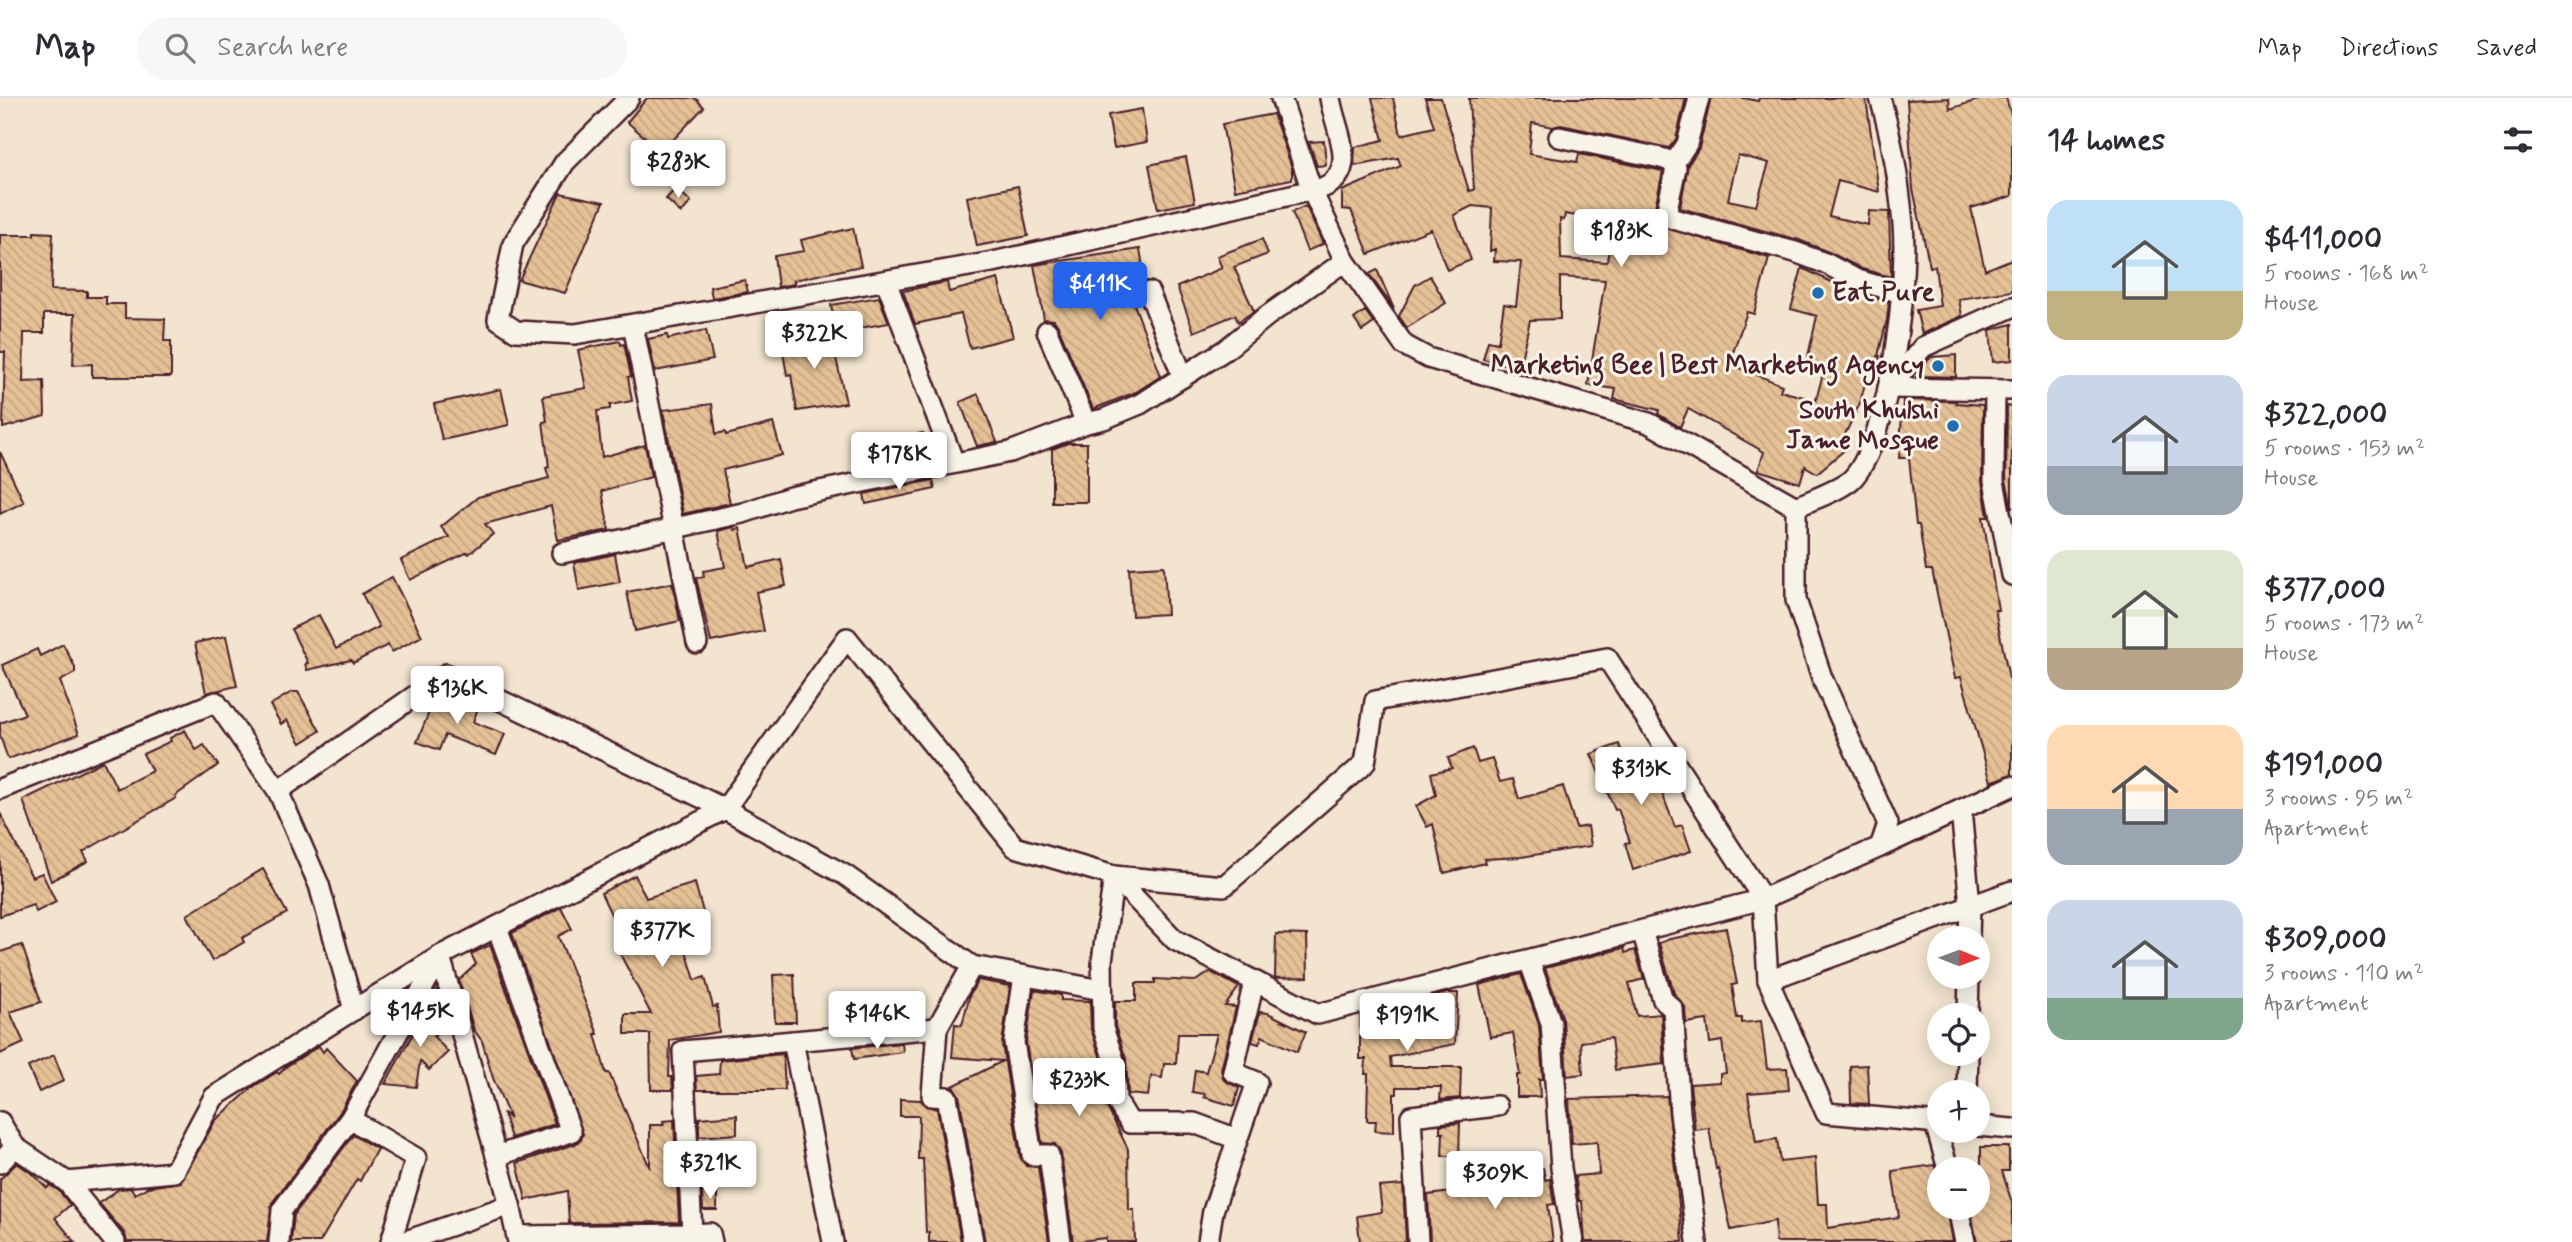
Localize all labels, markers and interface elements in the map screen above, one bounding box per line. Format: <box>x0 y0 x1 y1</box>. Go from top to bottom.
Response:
search box <box>137 17 627 80</box>
text: Map <box>35 26 95 70</box>
icon: search <box>161 29 199 67</box>
text: Search here <box>217 31 348 65</box>
text: Map <box>2258 33 2302 64</box>
text: Directions <box>2340 33 2438 64</box>
text: Saved <box>2476 33 2537 64</box>
text: 14 homes <box>2047 121 2165 160</box>
icon: filters <box>2499 121 2537 159</box>
pin: $283K <box>629 140 727 200</box>
text: $283K <box>646 148 710 178</box>
pin: $183K <box>1572 209 1670 269</box>
text: $183K <box>1590 217 1652 247</box>
text: $411,000 <box>2264 220 2382 259</box>
icon: home <box>2103 228 2187 312</box>
text: 5 rooms · 168 m² <box>2264 259 2429 289</box>
pin: $411K <box>1051 262 1149 322</box>
text: $411K <box>1069 270 1131 300</box>
place label: Eat Pure <box>1832 276 1935 310</box>
marker: Eat Pure <box>1810 285 1826 301</box>
text: House <box>2264 289 2318 319</box>
pin: $322K <box>765 312 863 371</box>
text: $322K <box>781 319 847 349</box>
place label: Marketing Bee | Best Marketing Agency <box>1491 349 1924 386</box>
marker: Marketing Bee | Best Marketing Agency <box>1930 358 1946 374</box>
place label: South Khulshi Jame Mosque <box>1786 394 1939 458</box>
text: $322,000 <box>2264 395 2387 434</box>
icon: home <box>2103 403 2187 487</box>
marker: South Khulshi Jame Mosque <box>1945 418 1961 434</box>
pin: $178K <box>850 432 948 492</box>
text: 5 rooms · 153 m² <box>2264 434 2425 464</box>
text: $178K <box>867 440 931 470</box>
text: House <box>2264 464 2318 494</box>
text: $377,000 <box>2264 570 2386 609</box>
icon: home <box>2103 578 2187 662</box>
text: 5 rooms · 173 m² <box>2264 609 2424 639</box>
text: House <box>2264 639 2318 669</box>
pin: $136K <box>408 666 506 726</box>
text: $136K <box>427 674 487 704</box>
text: $191,000 <box>2264 745 2383 784</box>
pin: $313K <box>1592 748 1690 807</box>
icon: home <box>2103 753 2187 837</box>
text: $313K <box>1611 755 1671 785</box>
text: 3 rooms · 95 m² <box>2264 784 2413 814</box>
text: Apartment <box>2264 814 2369 844</box>
pin: $377K <box>613 910 711 969</box>
text: $377K <box>630 917 694 947</box>
text: $309,000 <box>2264 920 2387 959</box>
north arrow <box>1927 926 1990 989</box>
map controls <box>1927 926 1990 1220</box>
icon: home <box>2103 928 2187 1012</box>
text: 3 rooms · 110 m² <box>2264 959 2424 989</box>
text: Apartment <box>2264 989 2369 1019</box>
pin: $145K <box>371 990 469 1049</box>
pin: $146K <box>828 992 926 1051</box>
pin: $191K <box>1358 993 1456 1053</box>
text: $145K <box>387 997 453 1027</box>
text: $146K <box>845 999 909 1029</box>
text: $191K <box>1376 1001 1438 1031</box>
button: locate <box>1927 1003 1990 1066</box>
pin: $233K <box>1030 1058 1128 1118</box>
text: $233K <box>1049 1066 1109 1096</box>
button: + <box>1927 1080 1990 1143</box>
pin: $321K <box>661 1142 759 1201</box>
text: $321K <box>679 1149 741 1179</box>
pin: $309K <box>1446 1152 1544 1211</box>
button: − <box>1927 1157 1990 1220</box>
text: $309K <box>1462 1159 1528 1189</box>

